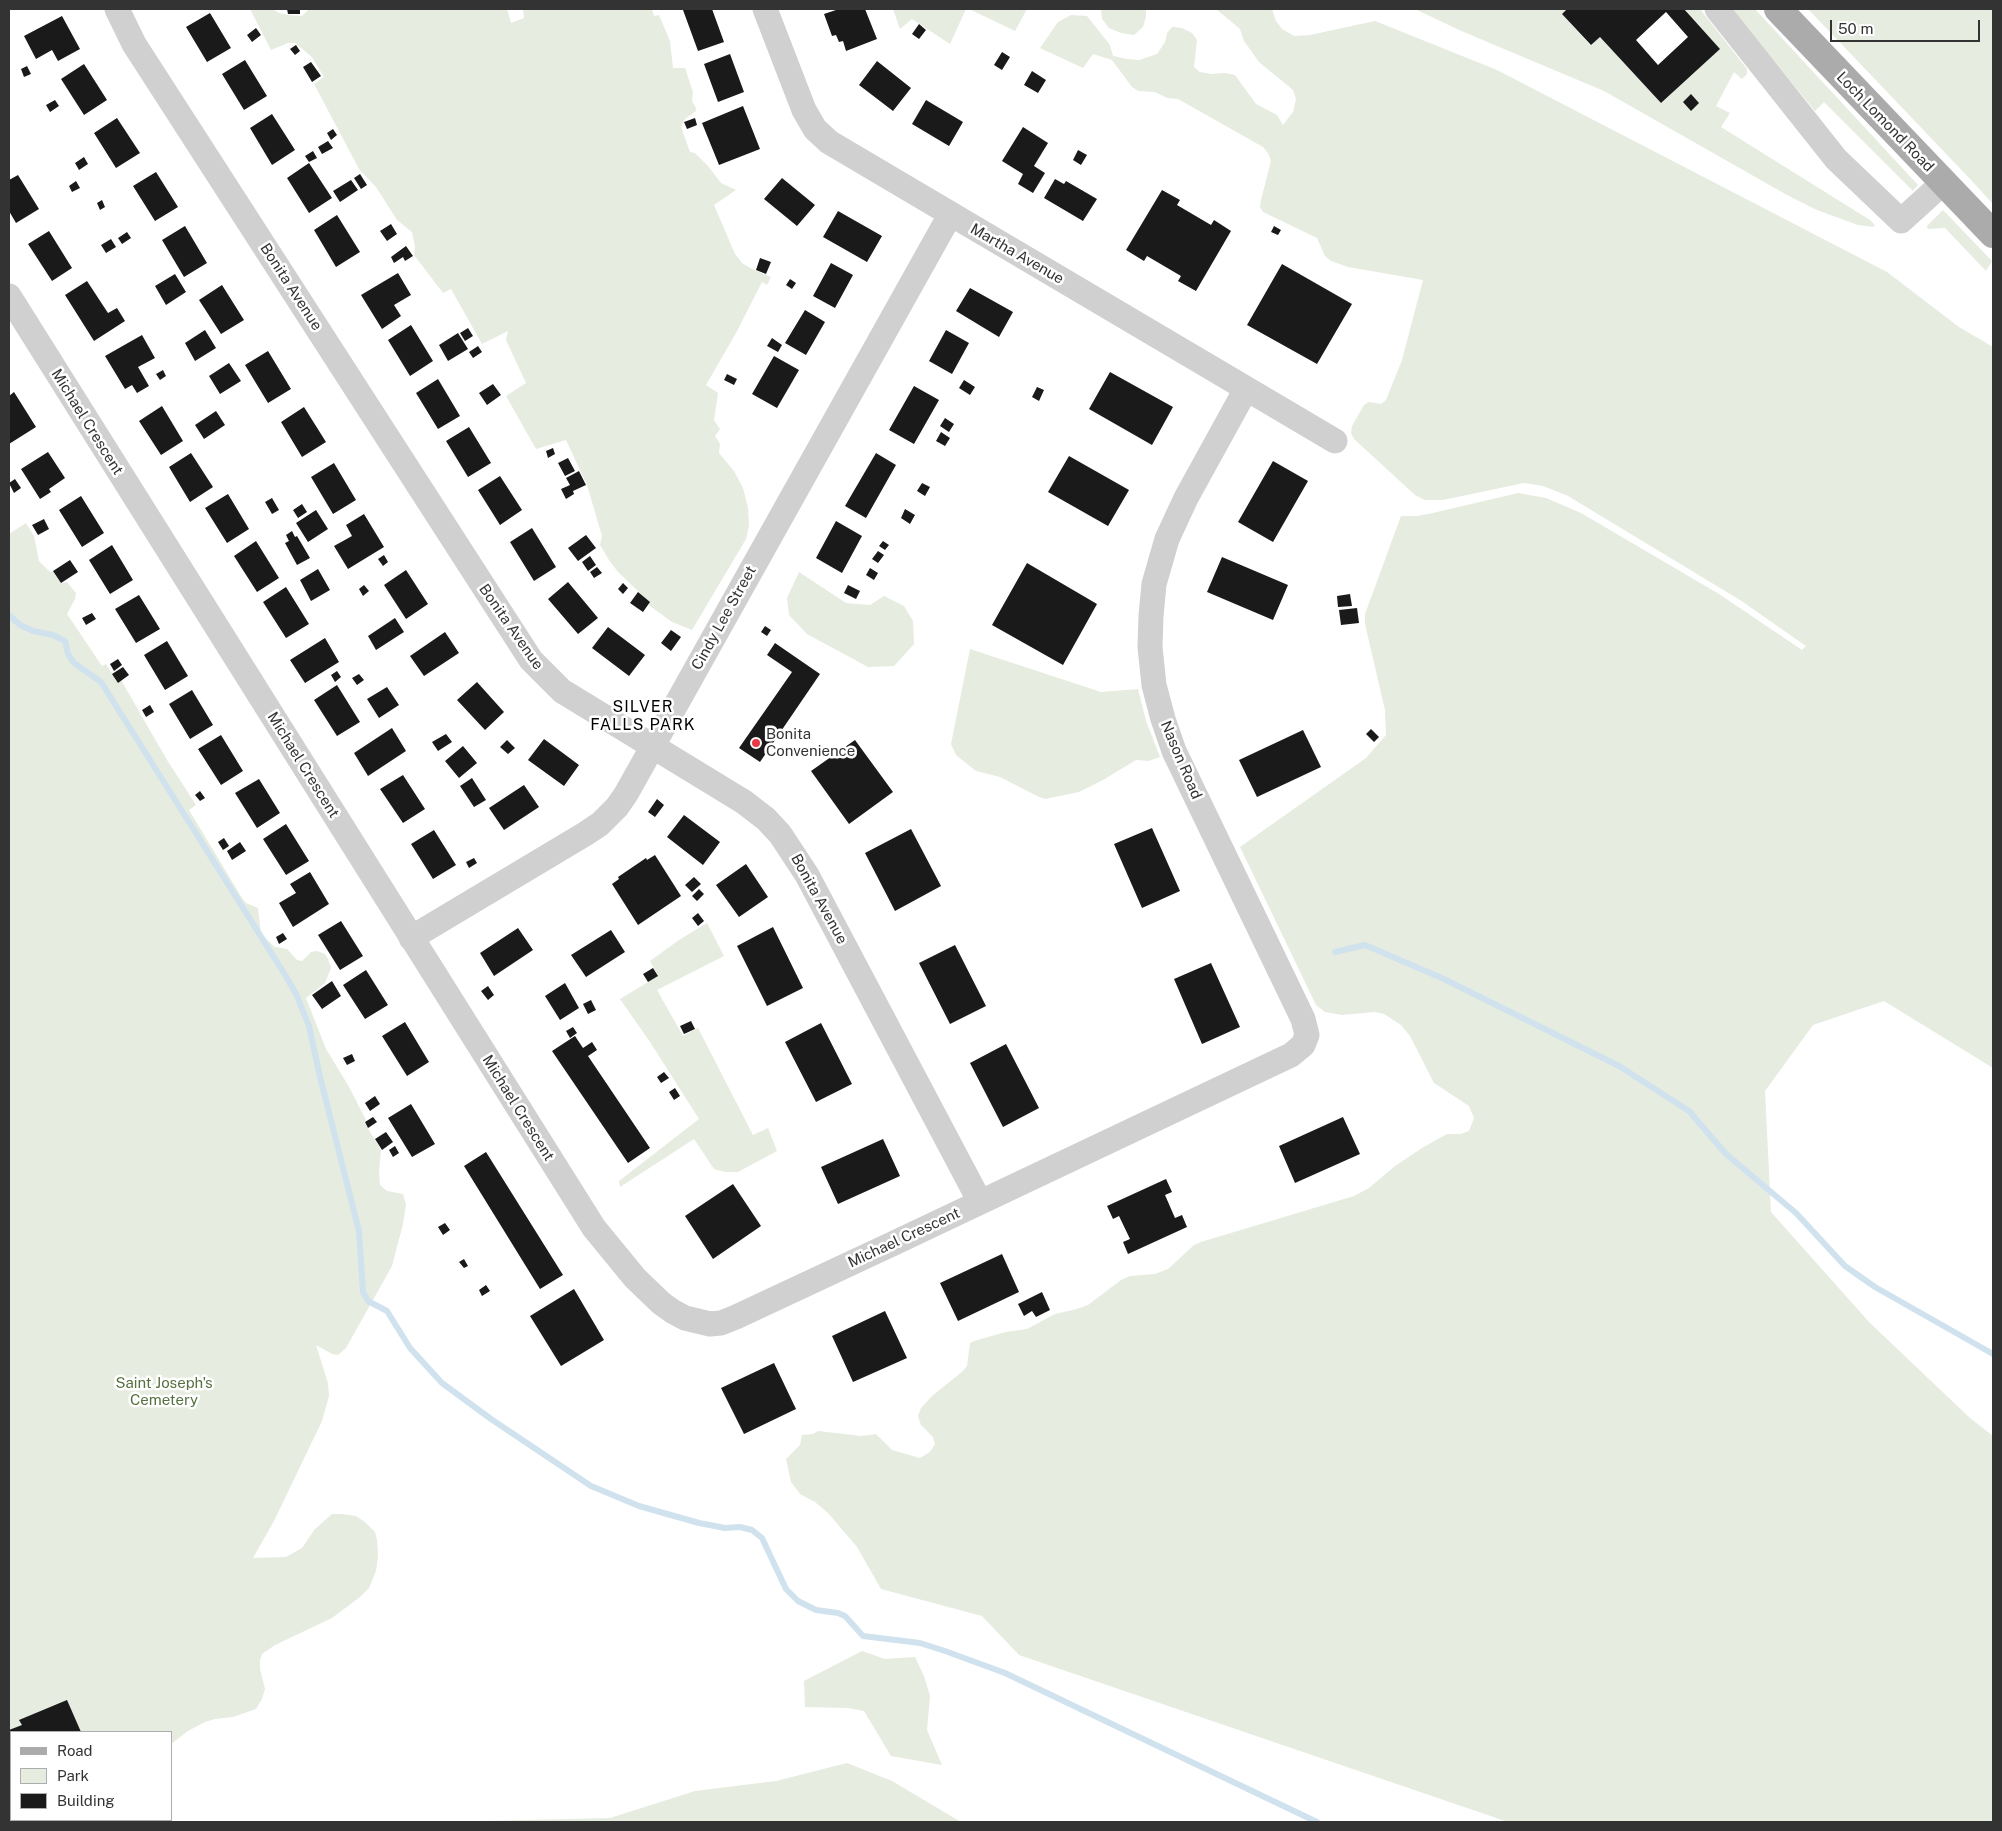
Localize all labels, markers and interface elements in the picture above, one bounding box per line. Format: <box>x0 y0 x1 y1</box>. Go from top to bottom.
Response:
scale bar <box>1832 10 1982 42</box>
text: 50 m <box>1838 20 1873 37</box>
street label: Loch Lomond Road <box>1833 68 1937 176</box>
street label: Martha Avenue <box>967 220 1067 288</box>
street label: Bonita Avenue <box>256 240 326 334</box>
street label: Michael Crescent <box>47 366 127 478</box>
street label: Cindy Lee Street <box>688 563 760 673</box>
street label: Bonita Avenue <box>475 581 547 673</box>
district label: SILVER FALLS PARK <box>589 697 697 735</box>
street label: Michael Crescent <box>263 709 343 821</box>
street label: Nason Road <box>1156 718 1206 802</box>
place label: Bonita Convenience <box>766 725 855 760</box>
marker: Bonita Convenience <box>750 737 762 749</box>
street label: Bonita Avenue <box>787 851 851 947</box>
street label: Michael Crescent <box>478 1052 558 1164</box>
street label: Michael Crescent <box>845 1204 963 1272</box>
park label: Saint Joseph's Cemetery <box>115 1374 213 1409</box>
legend <box>10 1731 172 1821</box>
text: Road <box>57 1742 93 1759</box>
text: Park <box>57 1767 89 1784</box>
text: Building <box>57 1792 115 1809</box>

